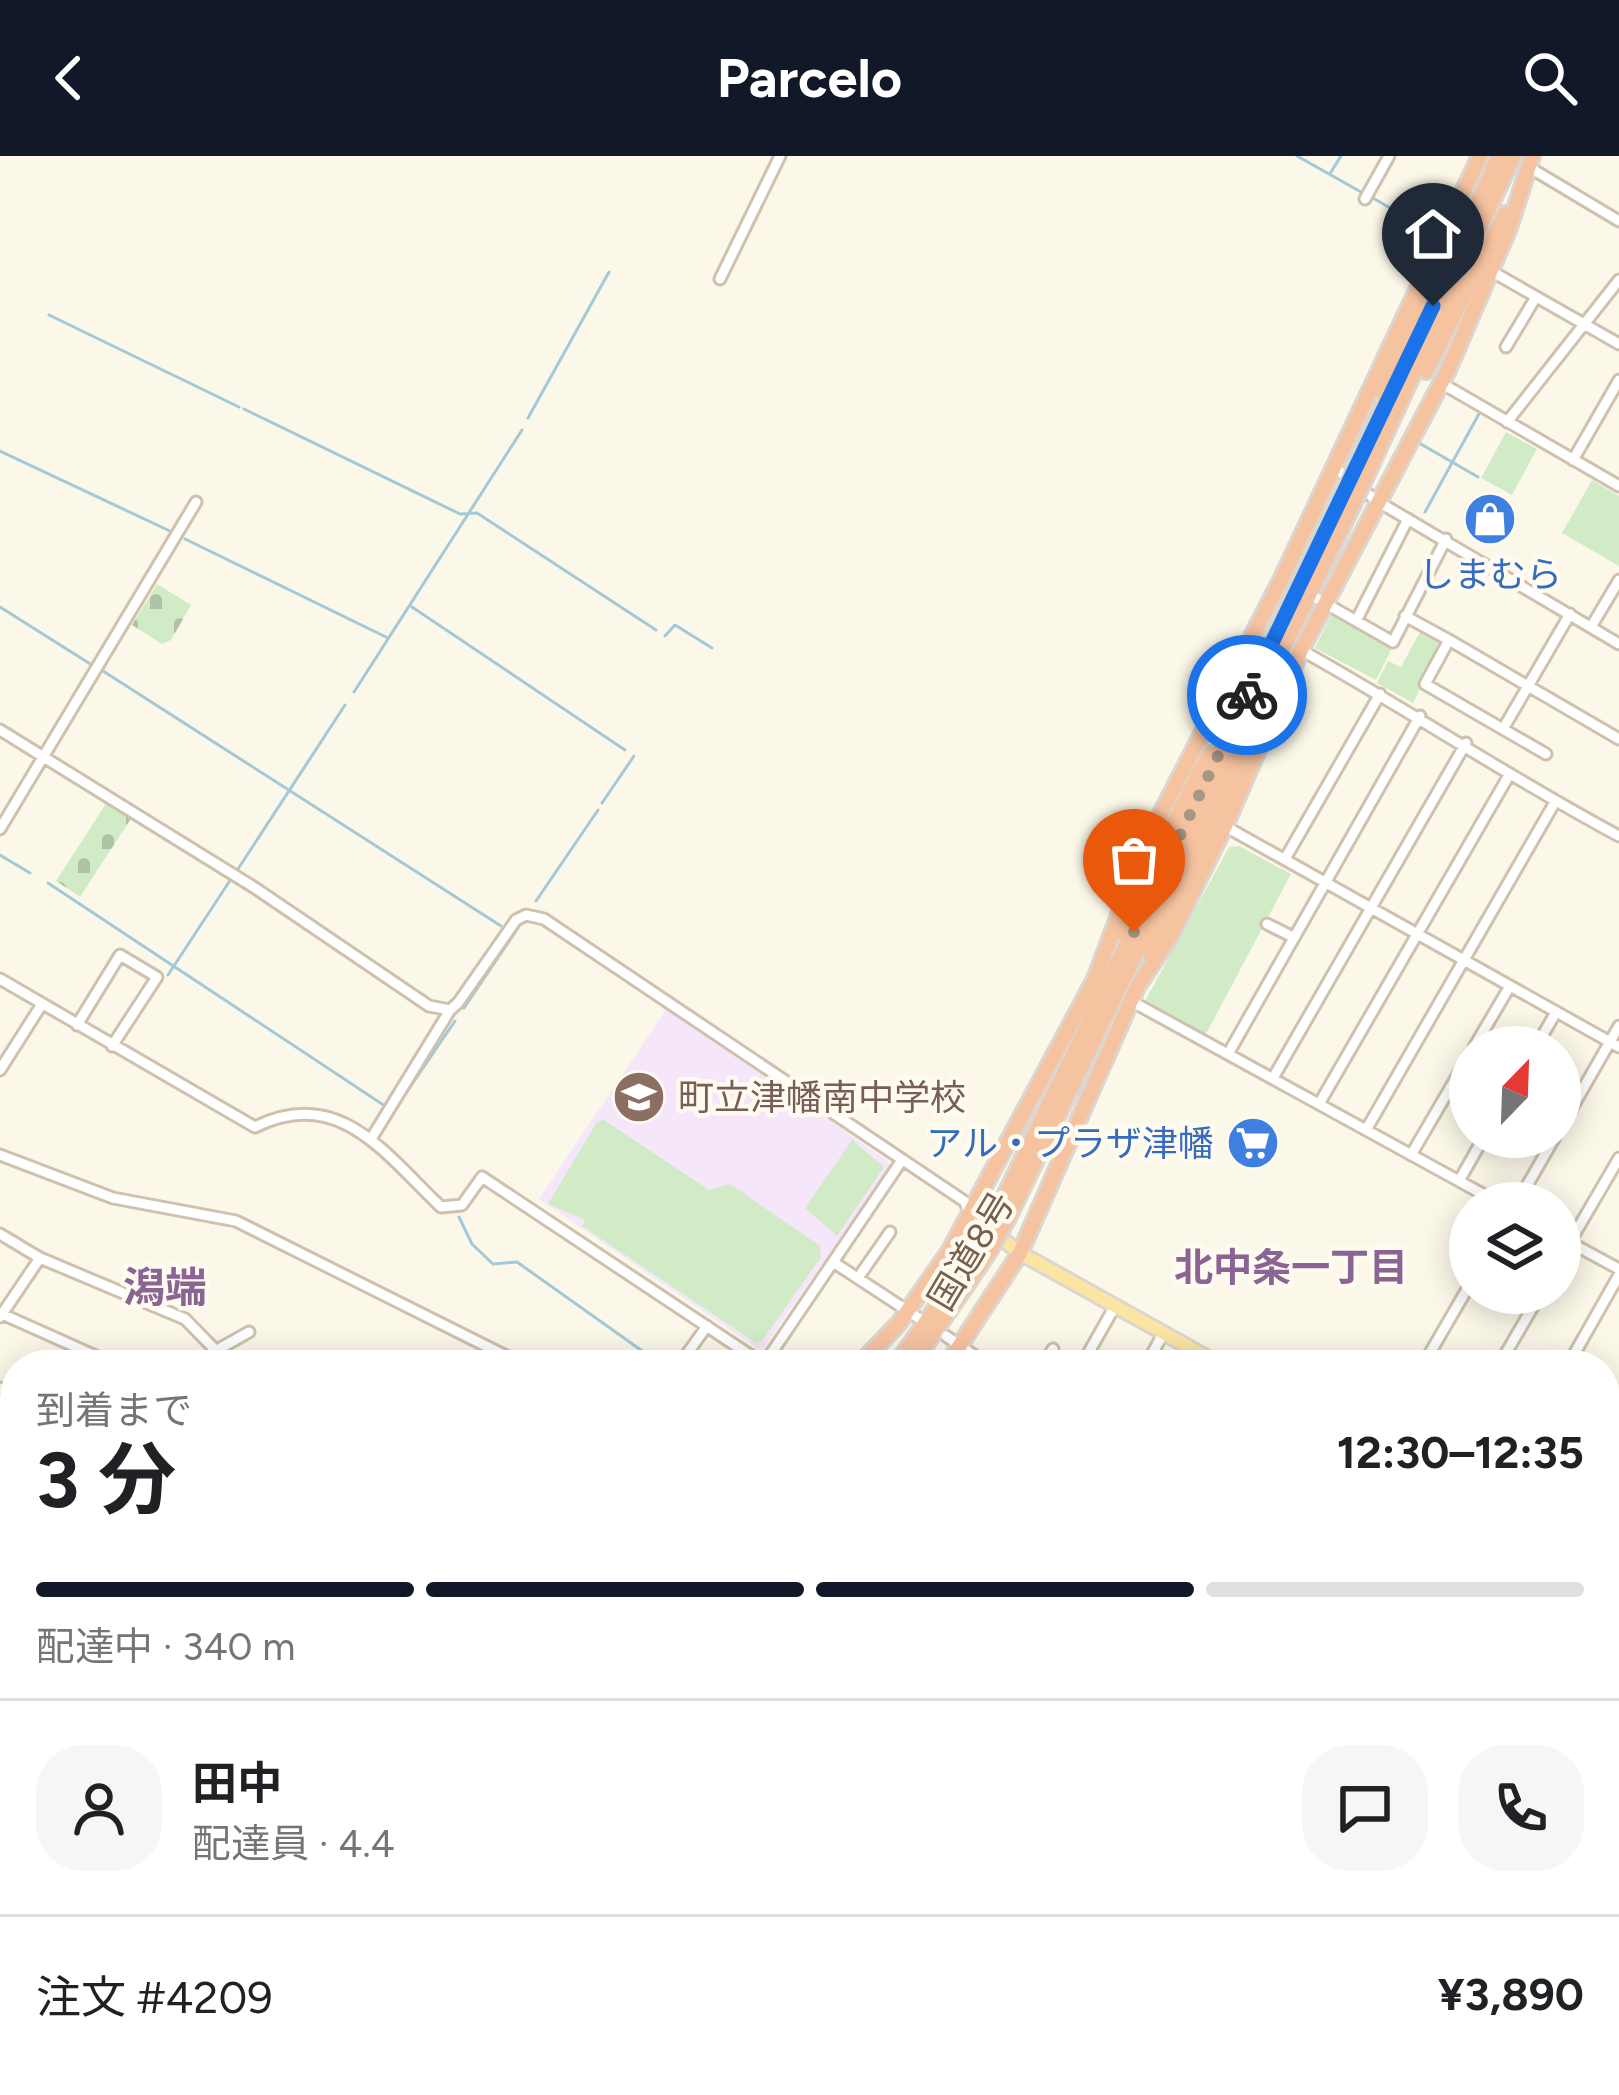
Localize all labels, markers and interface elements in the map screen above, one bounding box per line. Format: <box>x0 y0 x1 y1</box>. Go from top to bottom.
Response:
icon: back <box>36 45 102 111</box>
icon: search <box>1517 45 1583 111</box>
text: Parcelo <box>717 46 902 111</box>
pin <box>1382 183 1484 306</box>
icon: home <box>1400 201 1466 267</box>
shop icon: しまむら <box>1462 491 1518 547</box>
place label: しまむら <box>1418 553 1562 596</box>
courier <box>1187 635 1307 755</box>
icon: bike <box>1214 662 1280 728</box>
pin <box>1083 809 1185 932</box>
icon: bag <box>1101 827 1167 893</box>
north arrow <box>1449 1026 1581 1158</box>
map controls <box>1449 1026 1581 1314</box>
school or university icon: 町立津幡南中学校 <box>611 1069 667 1125</box>
place label: 町立津幡南中学校 <box>678 1076 966 1119</box>
supermarket icon: アル・プラザ津幡 <box>1225 1115 1281 1171</box>
place label: アル・プラザ津幡 <box>926 1122 1214 1165</box>
button: layers <box>1449 1182 1581 1314</box>
street label: 国道8号 <box>919 1184 1023 1318</box>
district label: 北中条一丁目 <box>1174 1244 1408 1291</box>
district label: 潟端 <box>123 1262 207 1313</box>
text: 到着まで <box>36 1387 192 1434</box>
text: 12:30–12:35 <box>1337 1425 1584 1479</box>
text: 3 分 <box>36 1433 176 1527</box>
text: 配達中 · 340 m <box>36 1623 295 1670</box>
button: person <box>36 1745 162 1871</box>
button: chat <box>1302 1745 1428 1871</box>
button: phone <box>1458 1745 1584 1871</box>
text: 田中 <box>192 1756 282 1810</box>
text: 配達員 · 4.4 <box>192 1820 395 1867</box>
text: ¥3,890 <box>1438 1967 1584 2021</box>
text: 注文 #4209 <box>36 1970 273 2024</box>

